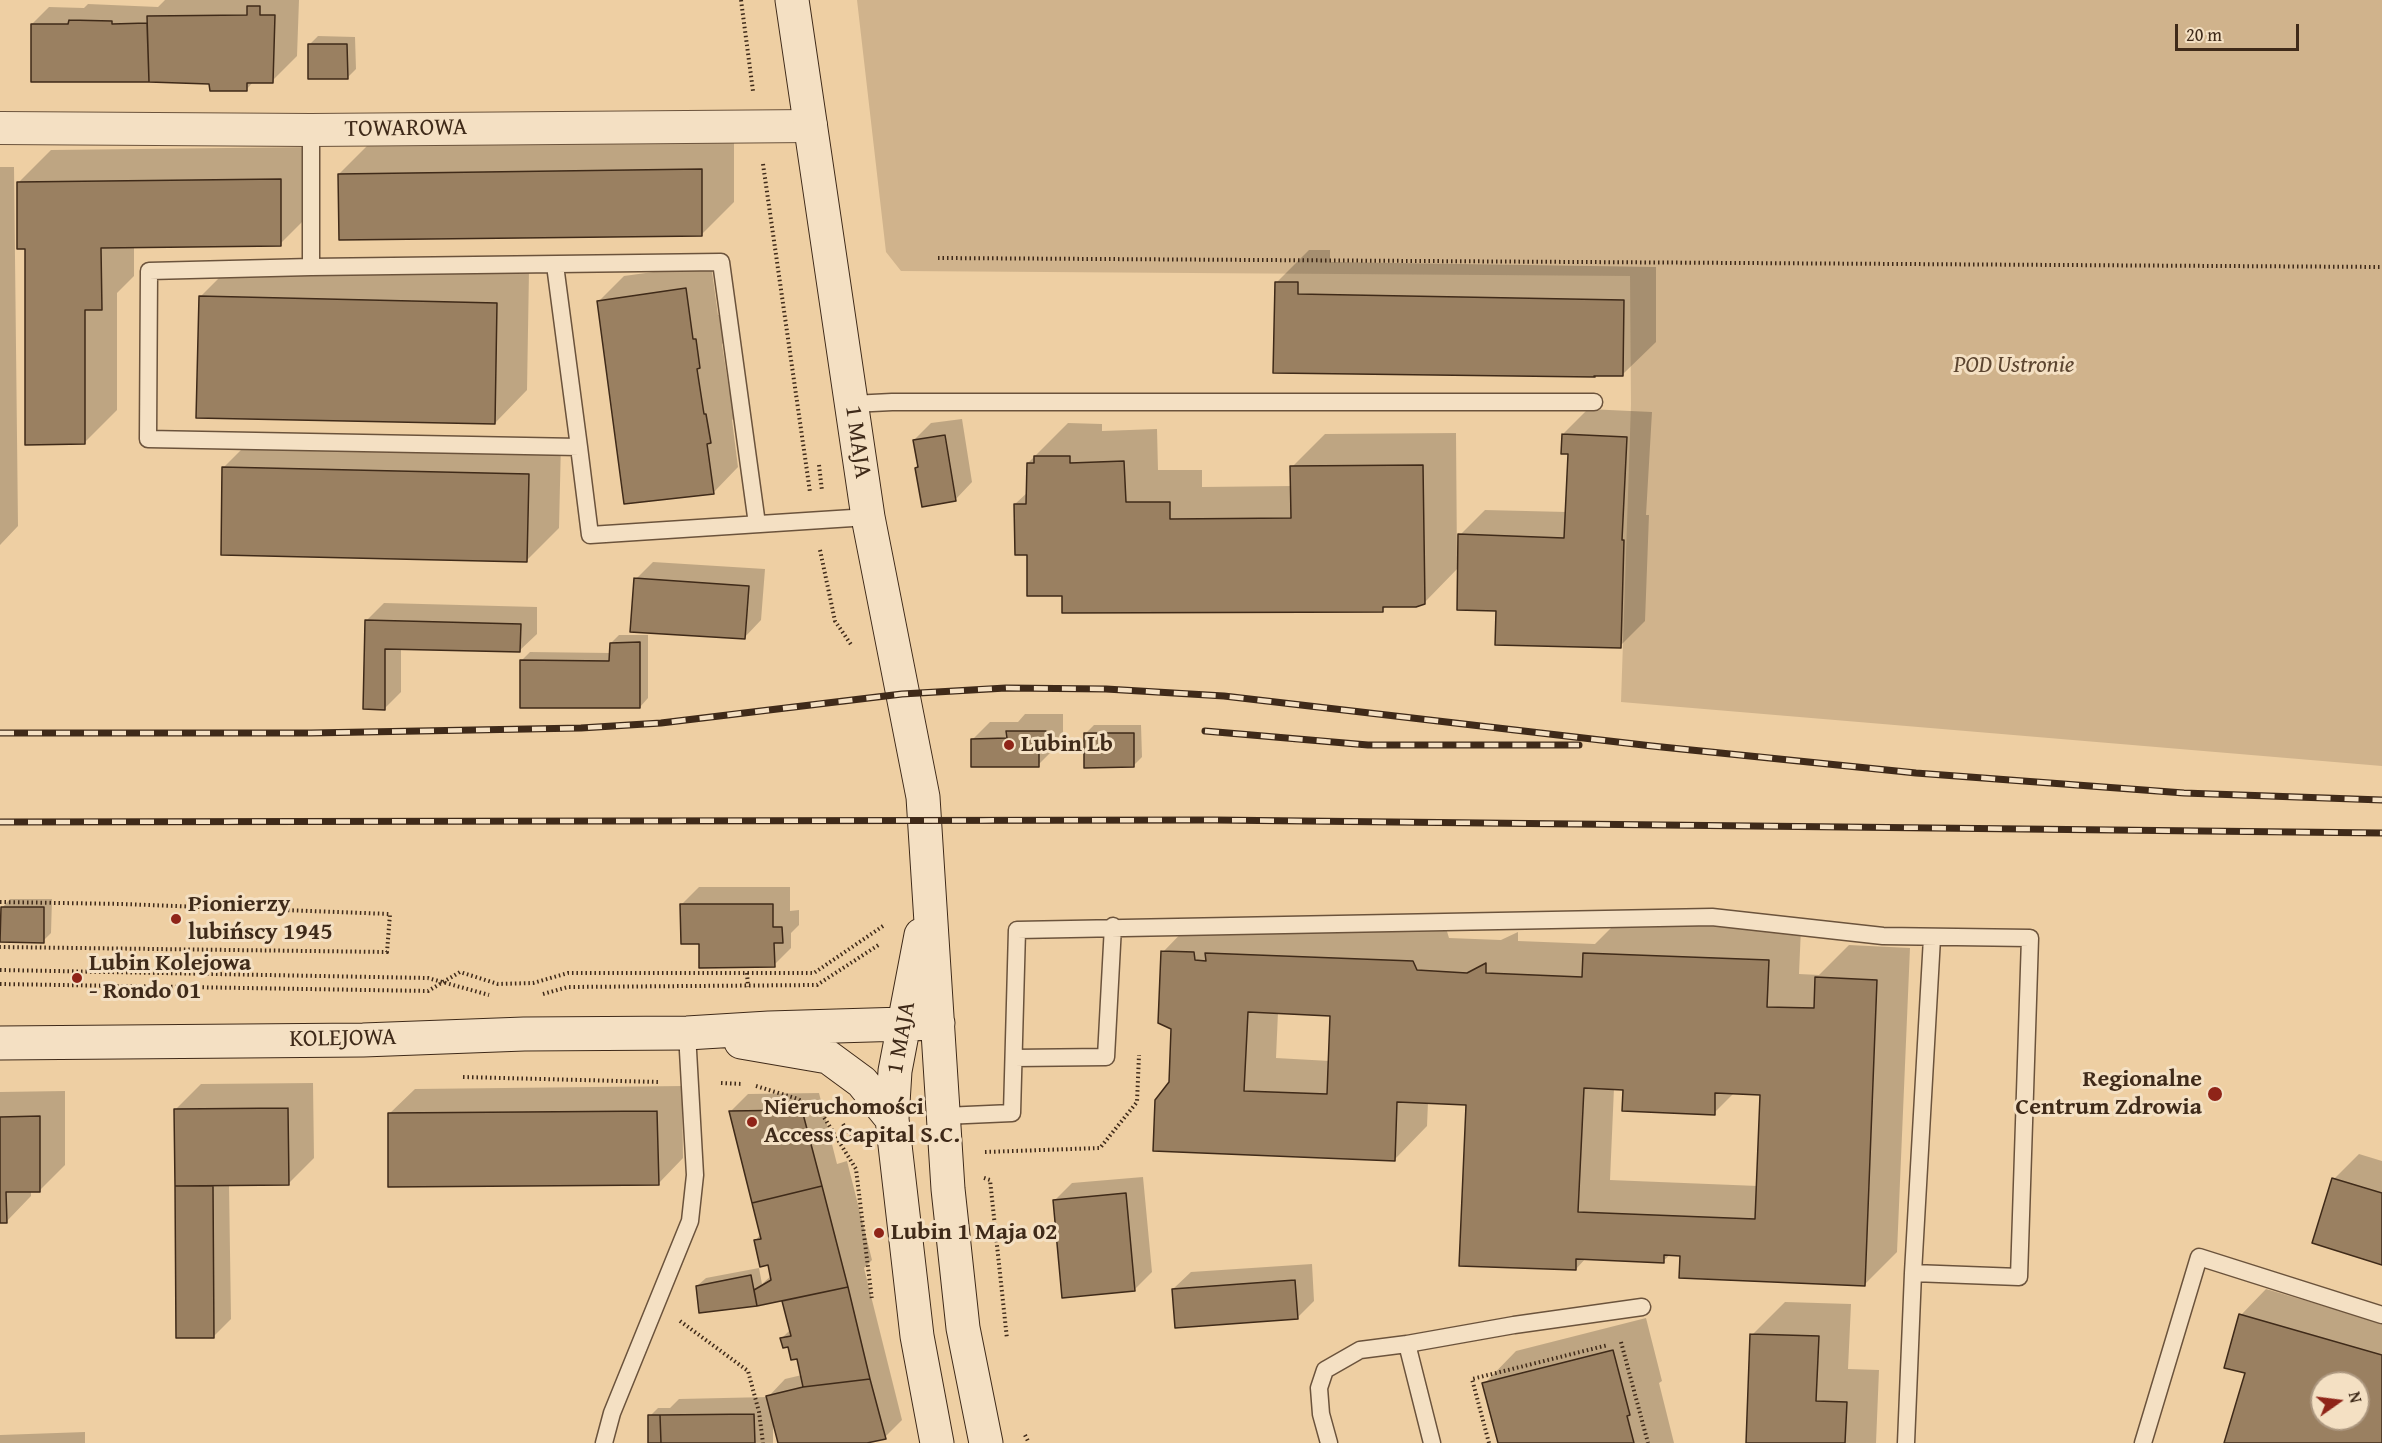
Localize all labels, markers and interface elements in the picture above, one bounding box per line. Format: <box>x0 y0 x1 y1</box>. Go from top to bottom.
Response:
scale bar <box>2178 12 2302 50</box>
text: 20 m <box>2186 21 2222 48</box>
street label: TOWAROWA <box>344 114 468 144</box>
park label: POD Ustronie <box>1954 352 2074 380</box>
street label: 1 MAJA <box>838 404 876 480</box>
place label: Lubin Lb <box>1021 731 1113 759</box>
marker: Lubin Lb <box>1002 738 1016 752</box>
place label: Pionierzy lubińscy 1945 <box>188 891 333 947</box>
marker: Pionierzy lubińscy 1945 <box>169 912 183 926</box>
place label: Lubin Kolejowa - Rondo 01 <box>89 950 251 1006</box>
marker: Lubin Kolejowa - Rondo 01 <box>70 971 84 985</box>
street label: 1 MAJA <box>881 999 923 1077</box>
street label: KOLEJOWA <box>289 1024 397 1054</box>
place label: Regionalne Centrum Zdrowia <box>2016 1066 2202 1122</box>
marker: Regionalne Centrum Zdrowia <box>2206 1085 2224 1103</box>
place label: Nieruchomości Access Capital S.C. <box>764 1094 960 1150</box>
marker: Nieruchomości Access Capital S.C. <box>745 1115 759 1129</box>
place label: Lubin 1 Maja 02 <box>891 1219 1058 1247</box>
marker: Lubin 1 Maja 02 <box>872 1226 886 1240</box>
north arrow <box>2310 1371 2370 1431</box>
text: N <box>2343 1389 2368 1405</box>

